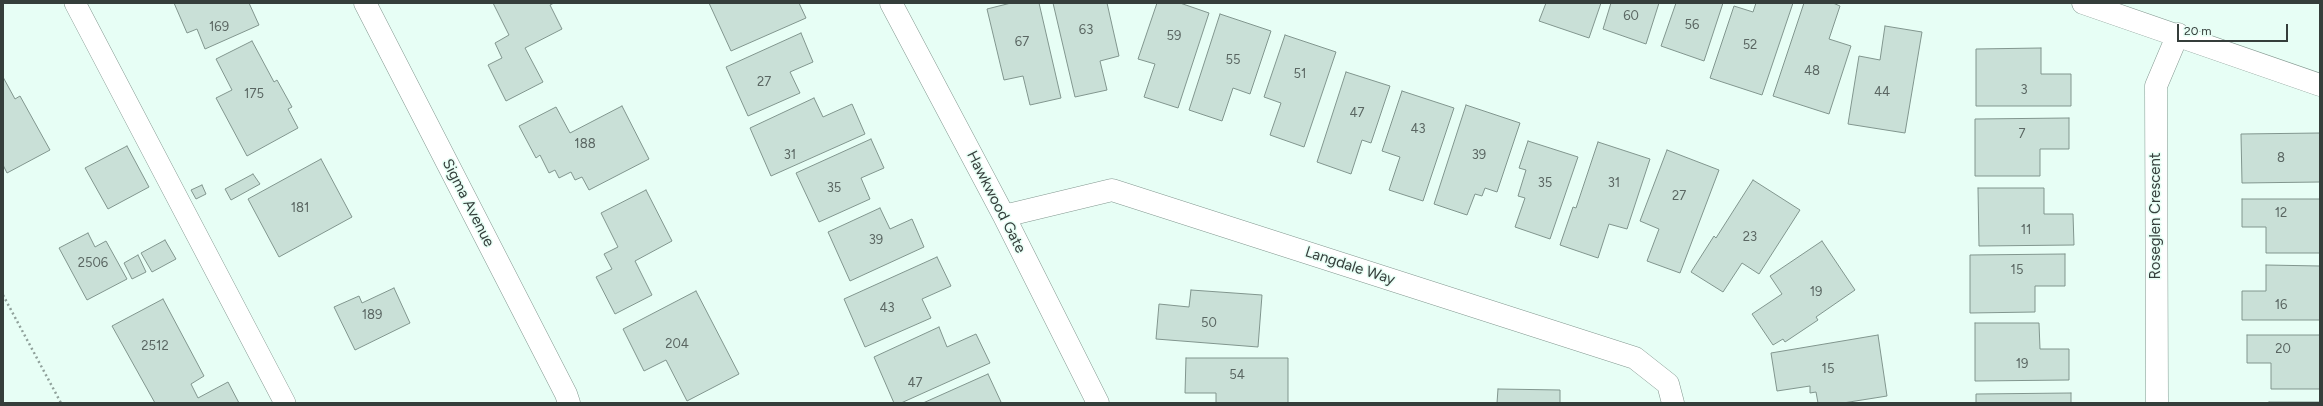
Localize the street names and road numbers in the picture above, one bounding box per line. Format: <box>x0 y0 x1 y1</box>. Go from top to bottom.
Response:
street label: Hawkwood Gate <box>963 148 1029 256</box>
street label: Roseglen Crescent <box>2147 152 2165 280</box>
street label: Sigma Avenue <box>438 156 498 250</box>
street label: Langdale Way <box>1303 243 1397 289</box>

